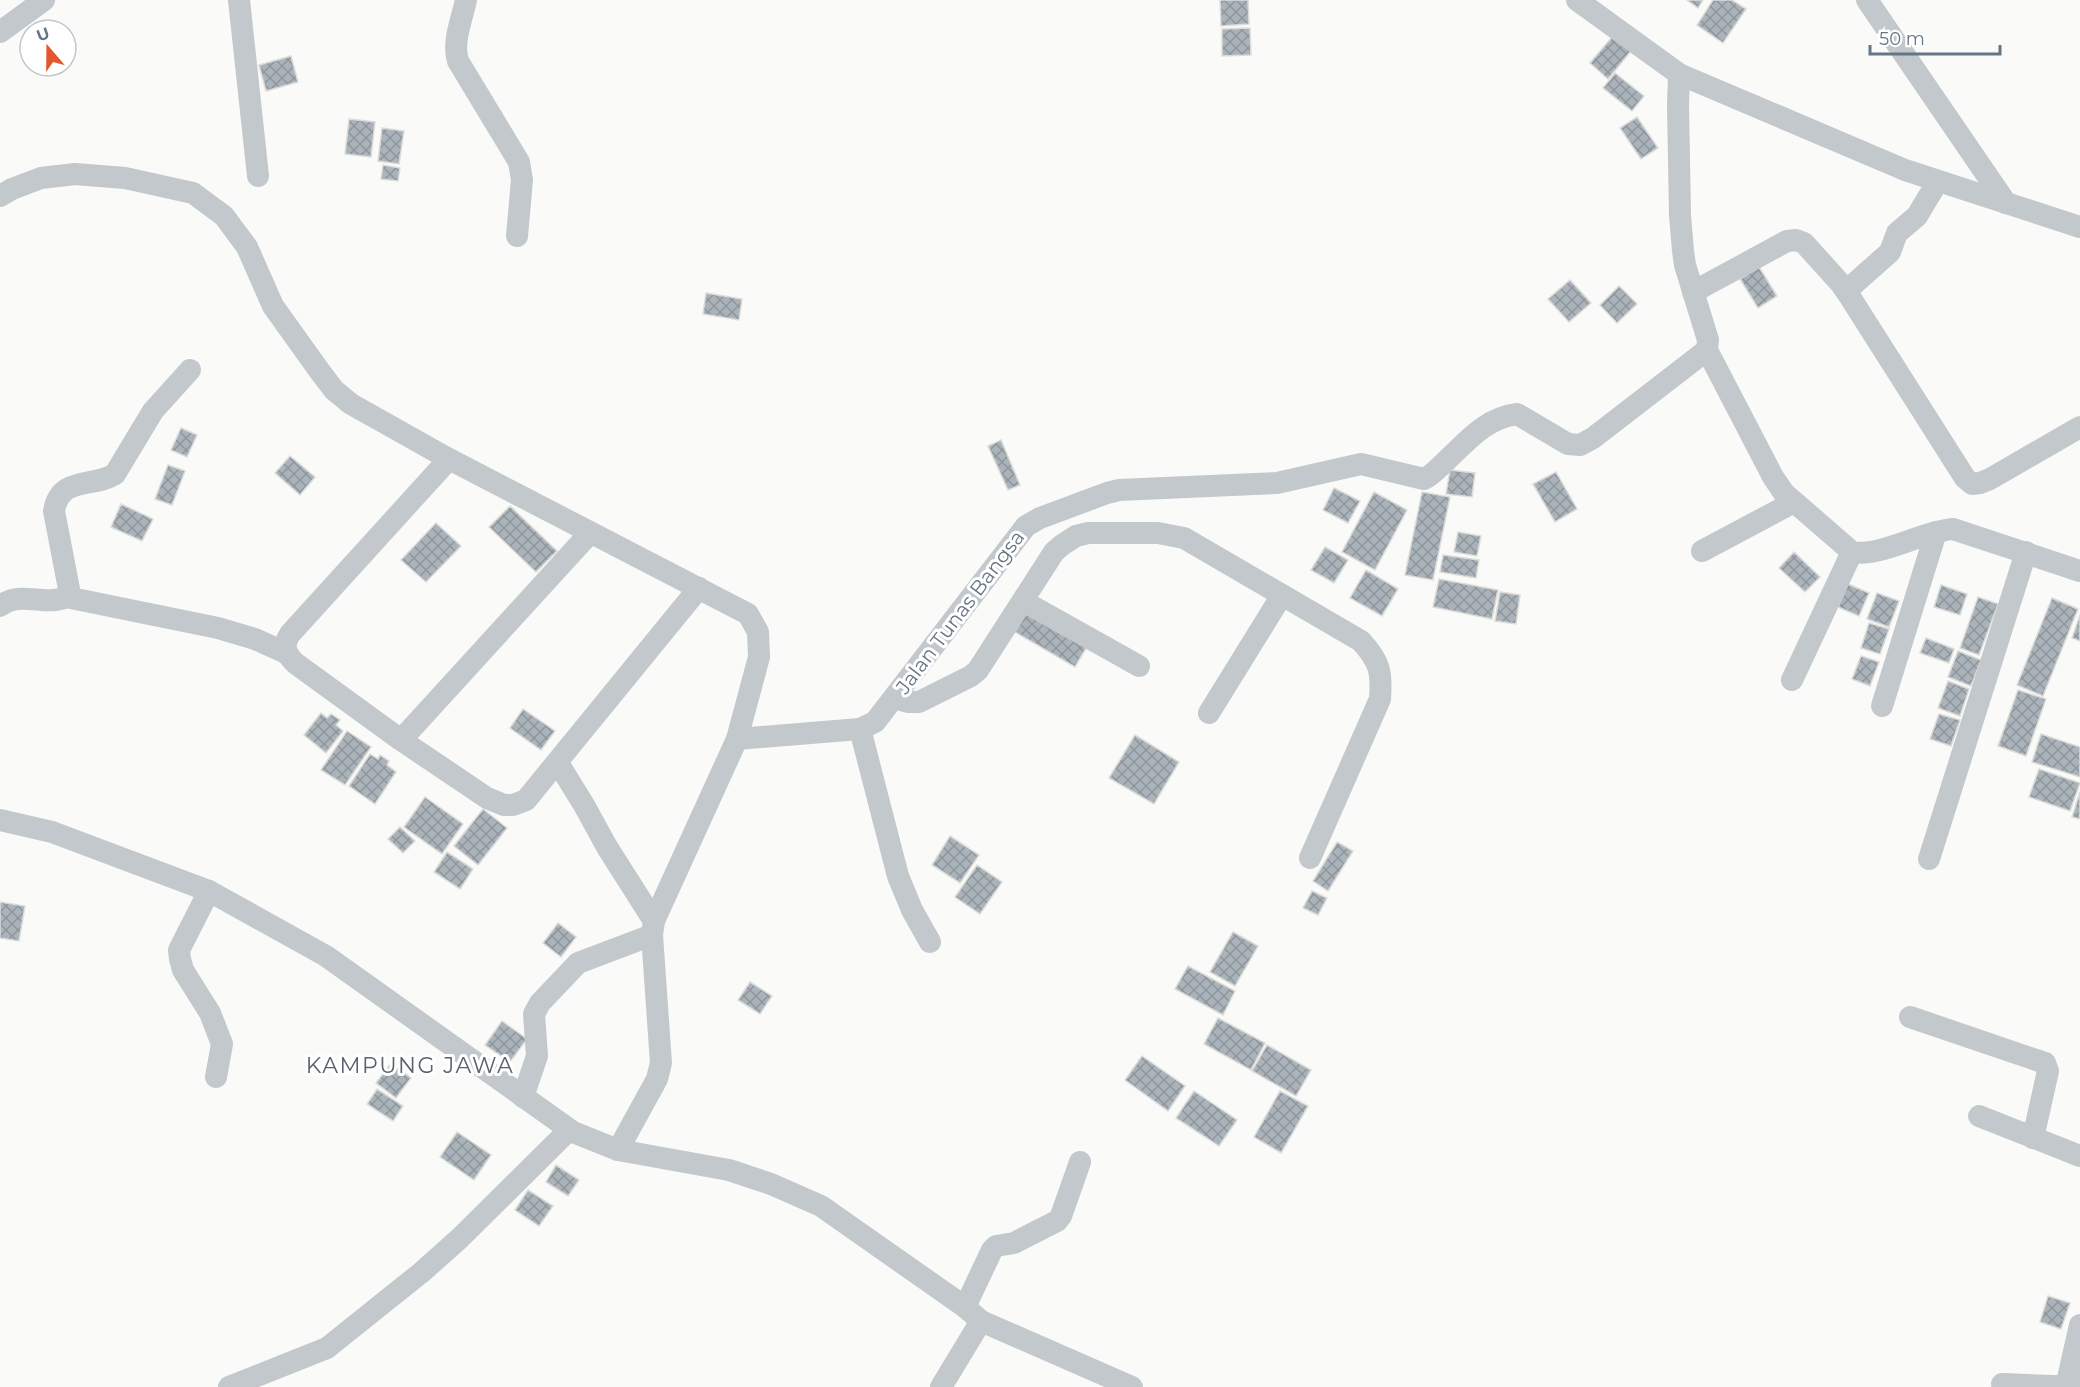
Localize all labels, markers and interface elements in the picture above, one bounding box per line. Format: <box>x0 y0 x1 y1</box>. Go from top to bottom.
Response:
north arrow <box>18 18 78 78</box>
scale bar <box>1870 18 2000 56</box>
text: U <box>34 23 52 45</box>
text: 50 m <box>1879 28 1925 50</box>
street label: Jalan Tunas Bangsa <box>890 526 1029 699</box>
district label: KAMPUNG JAWA <box>306 1052 514 1079</box>

